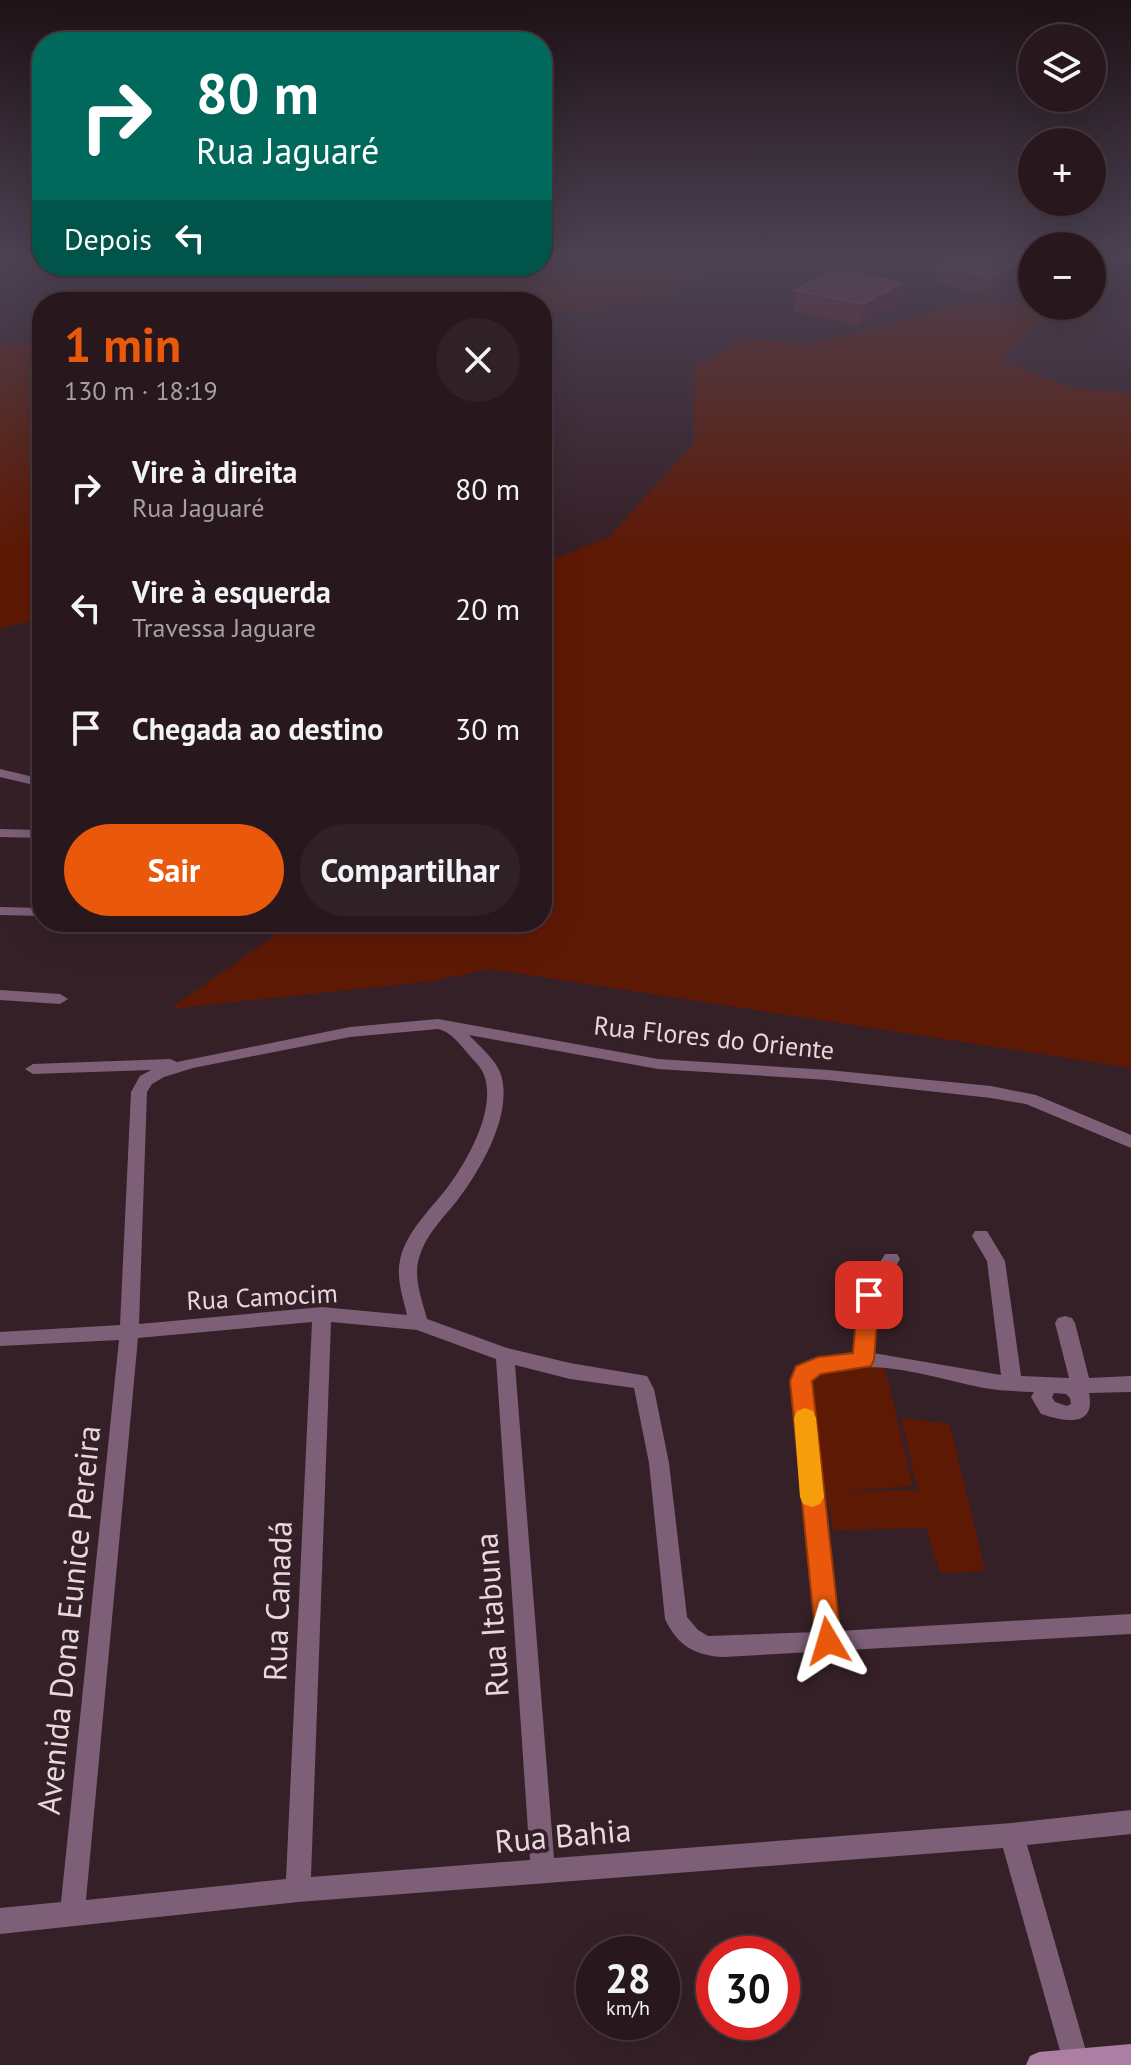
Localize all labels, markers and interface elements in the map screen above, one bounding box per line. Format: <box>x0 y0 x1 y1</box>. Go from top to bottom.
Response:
map controls <box>1018 24 1106 320</box>
button: layers <box>1018 24 1106 112</box>
text: 80 m <box>196 57 319 129</box>
icon: right <box>64 64 168 168</box>
text: Rua Jaguaré <box>196 127 379 174</box>
button: + <box>1018 128 1106 216</box>
icon: left <box>168 216 212 260</box>
text: Depois <box>64 219 152 258</box>
button: − <box>1018 232 1106 320</box>
text: 1 min <box>64 313 181 375</box>
button: close <box>436 318 520 402</box>
text: 130 m · 18:19 <box>64 374 218 407</box>
text: Vire à direita <box>132 452 297 491</box>
icon: right <box>64 466 108 510</box>
text: 80 m <box>455 469 520 508</box>
text: Rua Jaguaré <box>132 491 264 524</box>
text: Vire à esquerda <box>132 572 331 611</box>
icon: left <box>64 586 108 630</box>
text: 20 m <box>455 589 520 628</box>
text: Travessa Jaguare <box>132 611 316 644</box>
icon: arrive <box>64 706 108 750</box>
text: Chegada ao destino <box>132 709 383 748</box>
text: 30 m <box>455 709 520 748</box>
button: Sair <box>64 824 284 916</box>
button: Compartilhar <box>300 824 520 916</box>
street label: Rua Flores do Oriente <box>592 1008 836 1067</box>
pin <box>835 1261 903 1329</box>
icon: arrive <box>847 1273 891 1317</box>
street label: Rua Camocim <box>186 1276 338 1317</box>
street label: Avenida Dona Eunice Pereira <box>27 1423 109 1817</box>
street label: Rua Canadá <box>253 1520 301 1682</box>
street label: Rua Itabuna <box>464 1532 518 1698</box>
position arrow <box>786 1599 870 1683</box>
street label: Rua Bahia <box>493 1808 633 1862</box>
speed limit sign: 30 <box>696 1936 800 2040</box>
text: 28 <box>605 1952 651 2004</box>
text: km/h <box>606 1995 650 2021</box>

